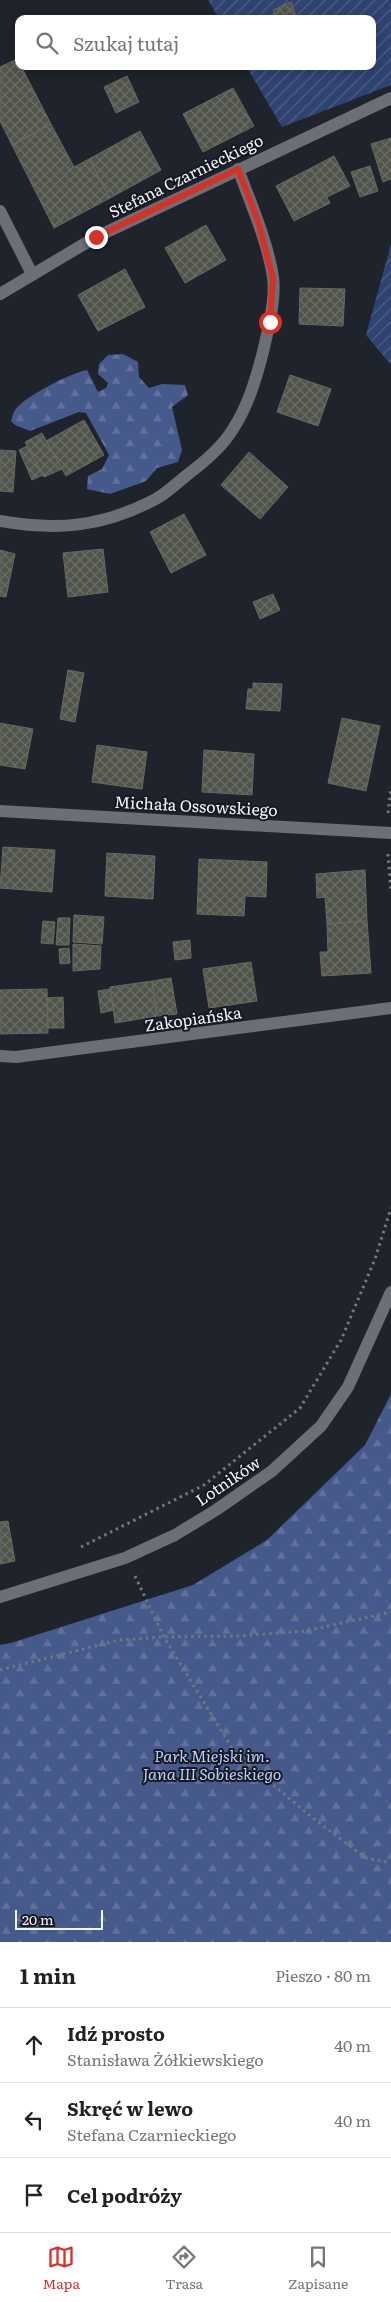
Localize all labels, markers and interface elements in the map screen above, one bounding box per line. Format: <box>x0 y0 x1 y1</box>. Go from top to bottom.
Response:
search box <box>15 15 376 70</box>
icon: search <box>33 29 61 57</box>
text: Szukaj tutaj <box>73 29 179 57</box>
street label: Stefana Czarnieckiego <box>104 127 267 223</box>
route end <box>85 226 108 249</box>
route start <box>259 311 282 334</box>
street label: Michała Ossowskiego <box>114 789 278 821</box>
street label: Zakopiańska <box>143 999 243 1037</box>
street label: Lotników <box>190 1449 265 1511</box>
park label: Park Miejski im. Jana III Sobieskiego <box>143 1743 281 1785</box>
scale bar <box>15 1907 102 1930</box>
text: 20 m <box>22 1909 54 1929</box>
text: 1 min <box>20 1959 76 1990</box>
text: Pieszo · 80 m <box>275 1963 371 1987</box>
text: Idź prosto <box>67 2019 165 2047</box>
icon: ahead <box>20 2031 48 2059</box>
text: 40 m <box>334 2033 371 2057</box>
text: Stanisława Żółkiewskiego <box>67 2047 264 2071</box>
text: Skręć w lewo <box>67 2094 193 2122</box>
icon: left <box>20 2106 48 2134</box>
text: 40 m <box>334 2108 371 2132</box>
text: Stefana Czarnieckiego <box>67 2122 236 2146</box>
icon: arrive <box>20 2181 48 2209</box>
text: Cel podróży <box>67 2181 182 2209</box>
tab: Mapa <box>43 2243 80 2293</box>
tab: Trasa <box>165 2243 203 2293</box>
tab: Zapisane <box>288 2243 348 2293</box>

